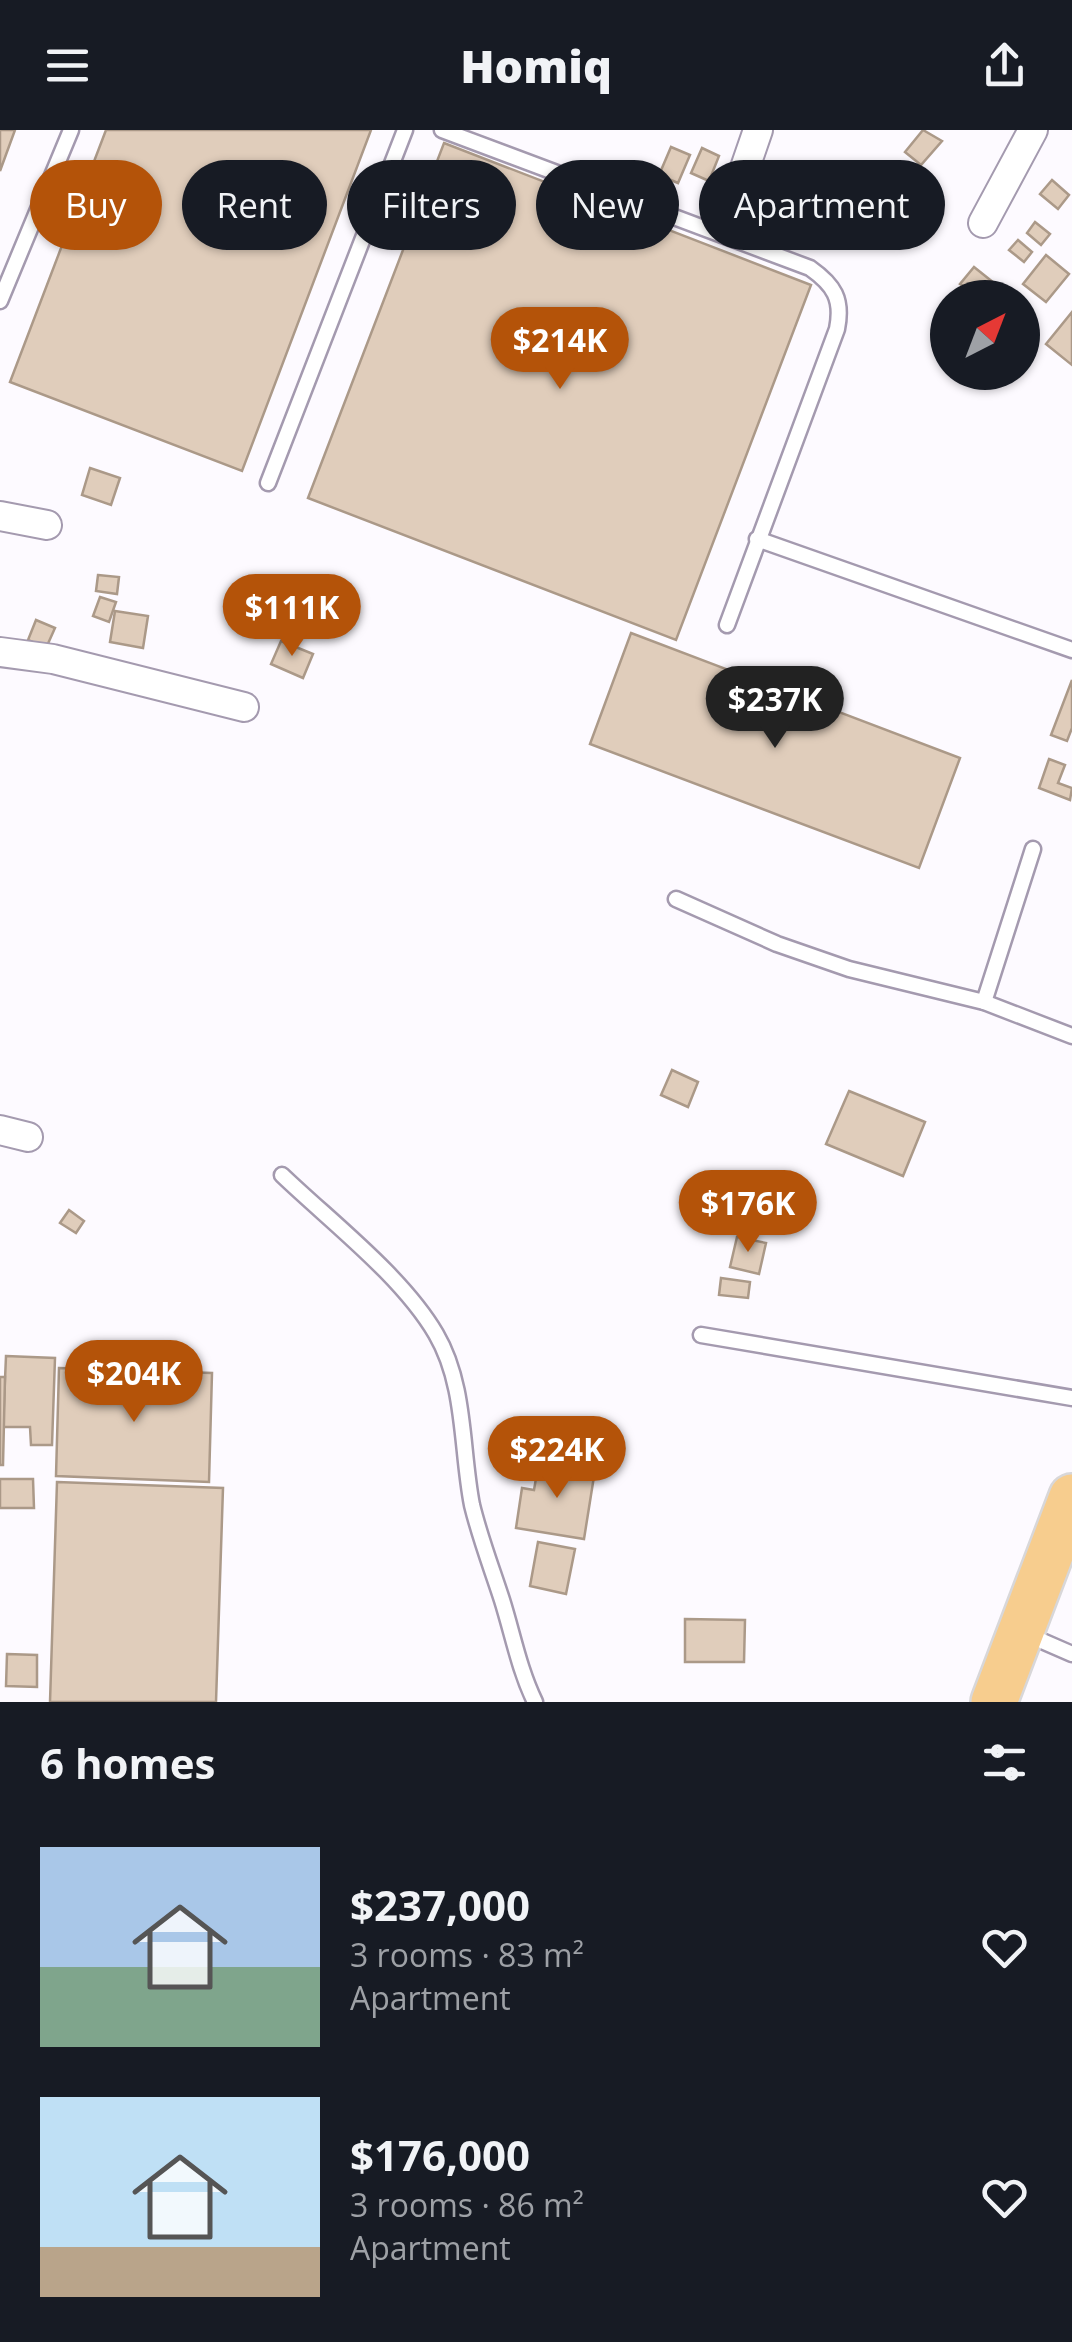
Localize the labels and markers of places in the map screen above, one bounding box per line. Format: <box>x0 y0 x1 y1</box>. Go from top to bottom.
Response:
pin: $214K <box>490 307 630 392</box>
pin: $111K <box>222 574 362 659</box>
pin: $237K <box>705 666 845 751</box>
pin: $176K <box>678 1170 818 1255</box>
pin: $204K <box>64 1340 204 1425</box>
pin: $224K <box>487 1416 627 1501</box>

